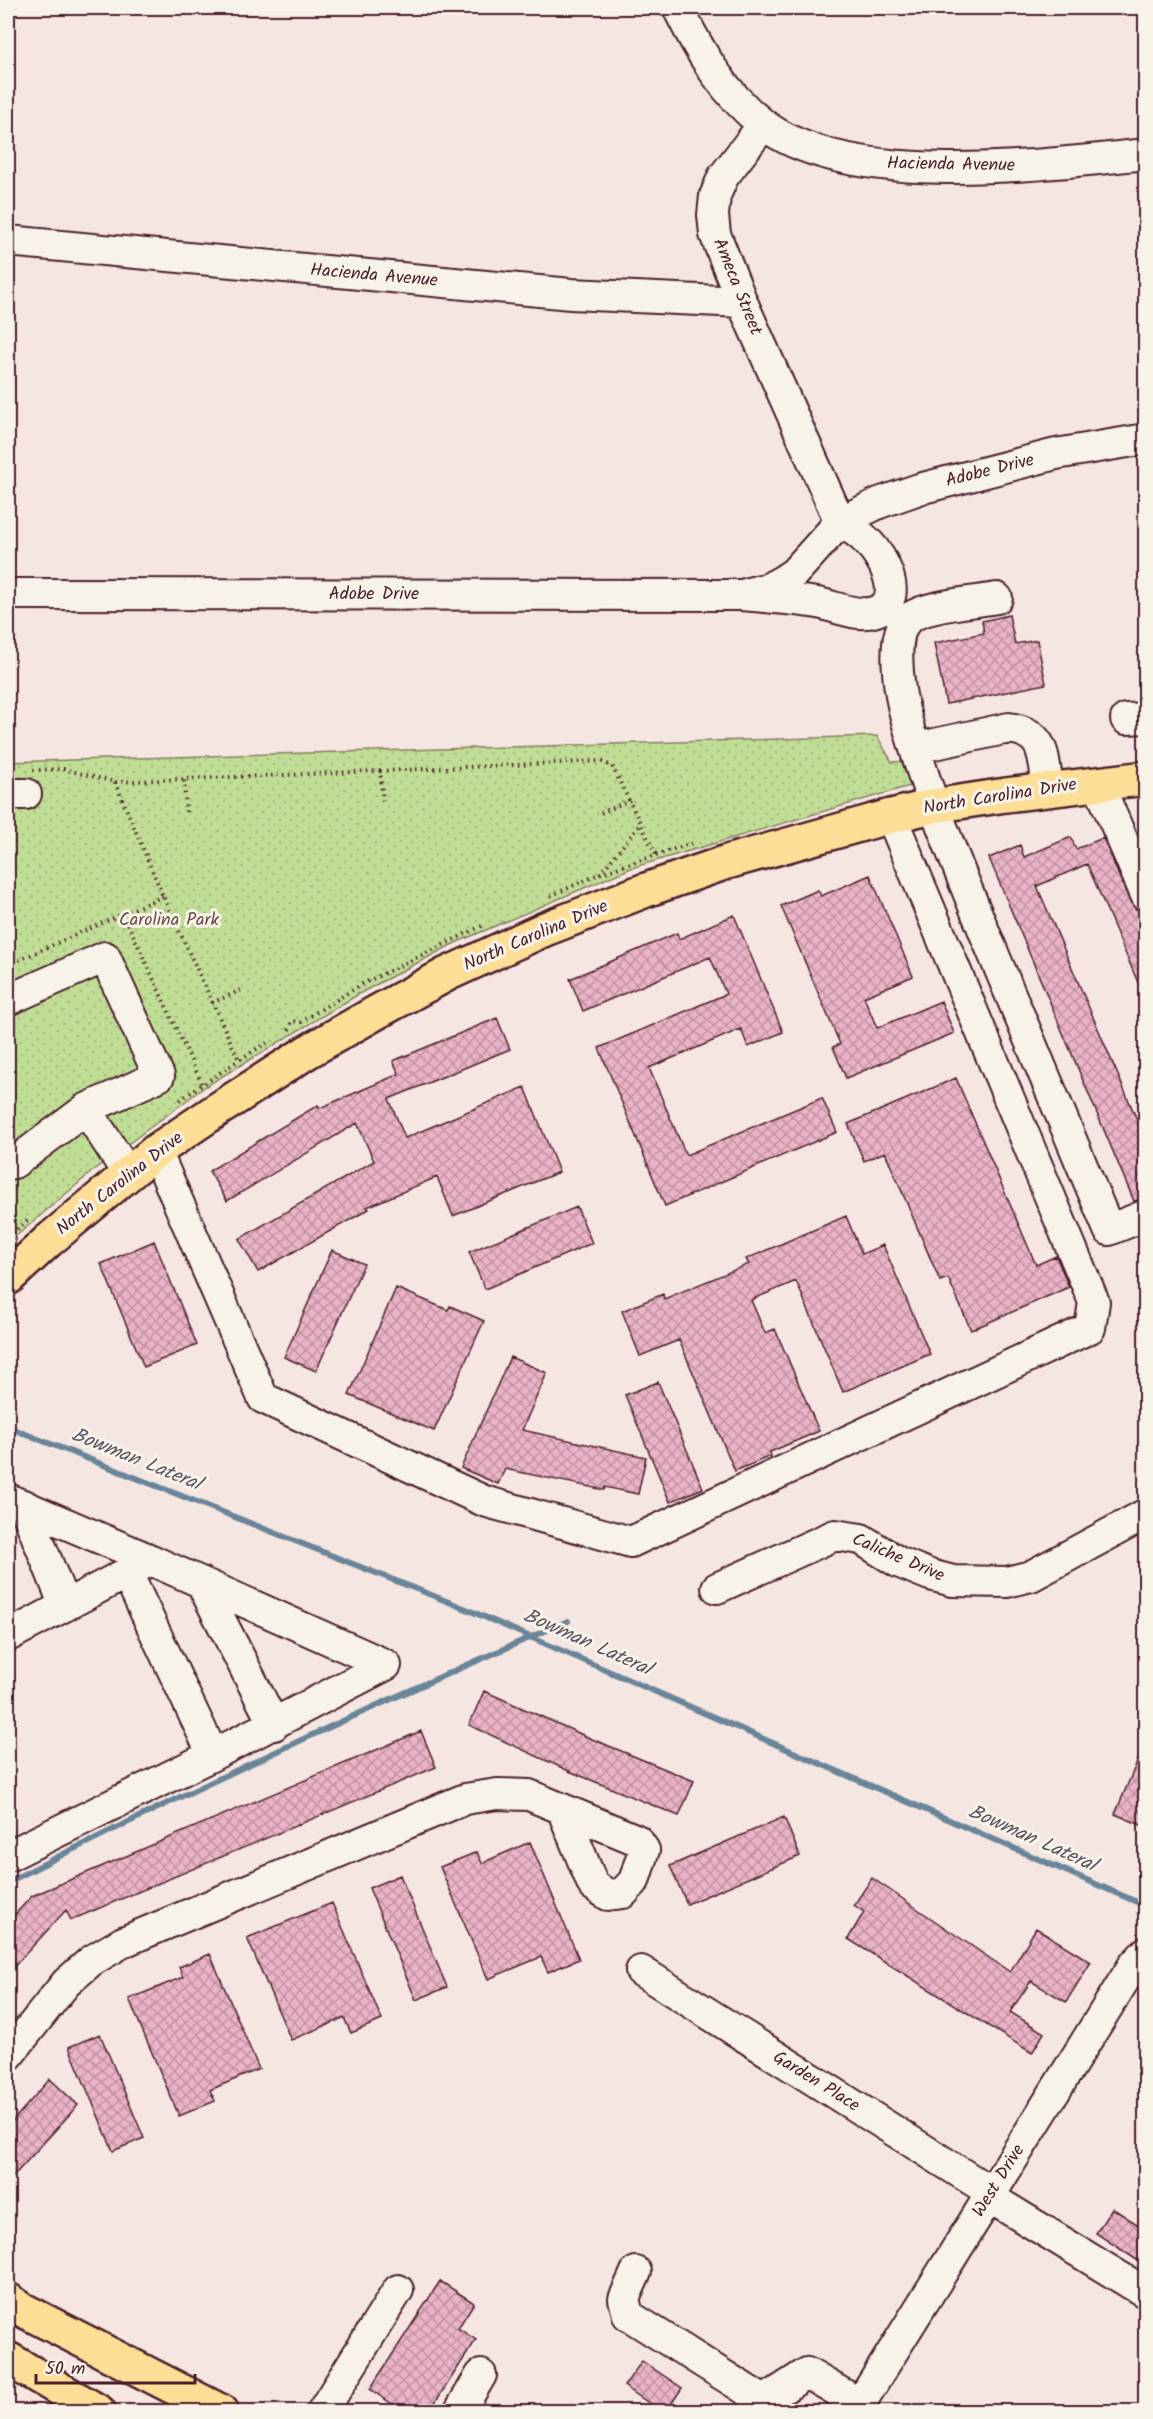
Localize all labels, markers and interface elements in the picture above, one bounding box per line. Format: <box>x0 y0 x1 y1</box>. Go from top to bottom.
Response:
street label: Hacienda Avenue <box>887 149 1015 181</box>
street label: Ameca Street <box>704 234 770 341</box>
street label: Hacienda Avenue <box>309 256 439 296</box>
street label: Adobe Drive <box>943 446 1037 496</box>
street label: Adobe Drive <box>329 580 419 609</box>
street label: North Carolina Drive <box>921 771 1079 823</box>
street label: North Carolina Drive <box>459 892 613 980</box>
park label: Carolina Park <box>119 906 220 935</box>
street label: North Carolina Drive <box>50 1125 190 1243</box>
water label: Bowman Lateral <box>66 1419 209 1502</box>
street label: Caliche Drive <box>847 1525 949 1591</box>
water label: Bowman Lateral <box>518 1600 660 1687</box>
water label: Bowman Lateral <box>963 1796 1105 1883</box>
street label: Garden Place <box>767 2044 865 2120</box>
street label: West Drive <box>965 2139 1033 2223</box>
scale bar <box>36 2347 195 2385</box>
text: 50 m <box>45 2355 85 2384</box>

